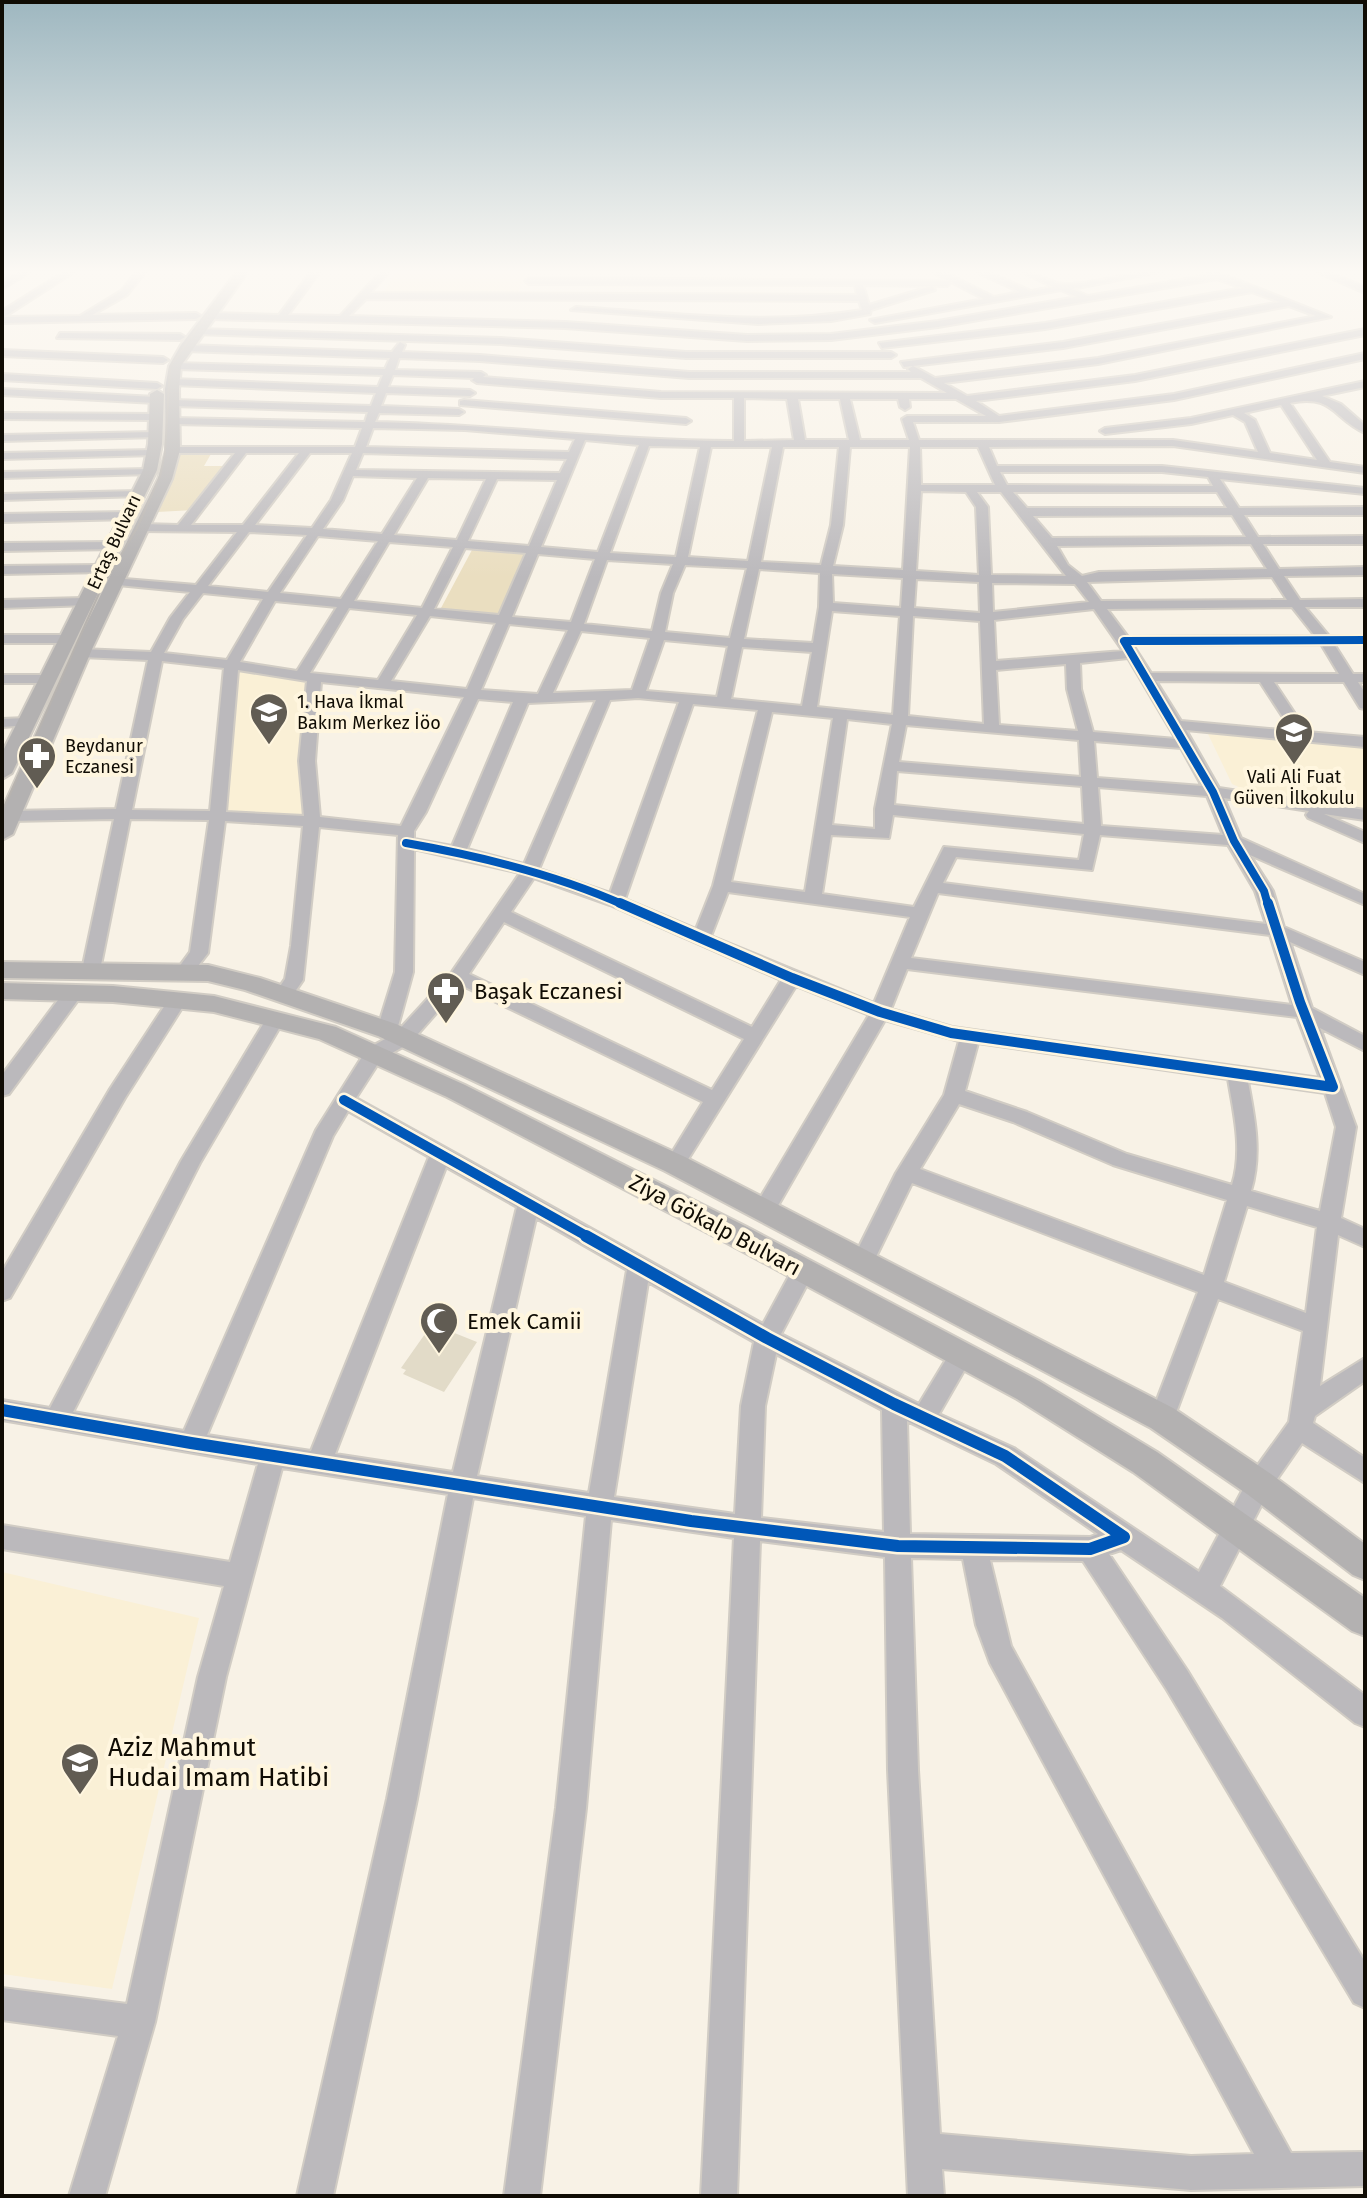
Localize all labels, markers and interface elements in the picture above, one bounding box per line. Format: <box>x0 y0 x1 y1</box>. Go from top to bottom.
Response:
street label: Ertaş Bulvarı <box>82 491 146 593</box>
school or university icon: 1. Hava İkmal Bakım Merkez İöo <box>248 691 290 746</box>
place label: 1. Hava İkmal Bakım Merkez İöo <box>297 691 441 734</box>
school or university icon: Vali Ali Fuat Güven İlkokulu <box>1273 711 1315 766</box>
pharmacy icon: Beydanur Eczanesi <box>16 735 58 790</box>
place label: Beydanur Eczanesi <box>65 735 143 778</box>
place label: Vali Ali Fuat Güven İlkokulu <box>1233 766 1355 809</box>
pharmacy icon: Başak Eczanesi <box>425 970 467 1025</box>
place label: Başak Eczanesi <box>474 978 623 1005</box>
street label: Ziya Gökalp Bulvarı <box>625 1168 805 1282</box>
mosque icon: Emek Camii <box>418 1300 460 1355</box>
place label: Emek Camii <box>467 1308 582 1335</box>
place label: Aziz Mahmut Hudai Imam Hatibi <box>108 1732 329 1793</box>
school or university icon: Aziz Mahmut Hudai Imam Hatibi <box>59 1741 101 1796</box>

